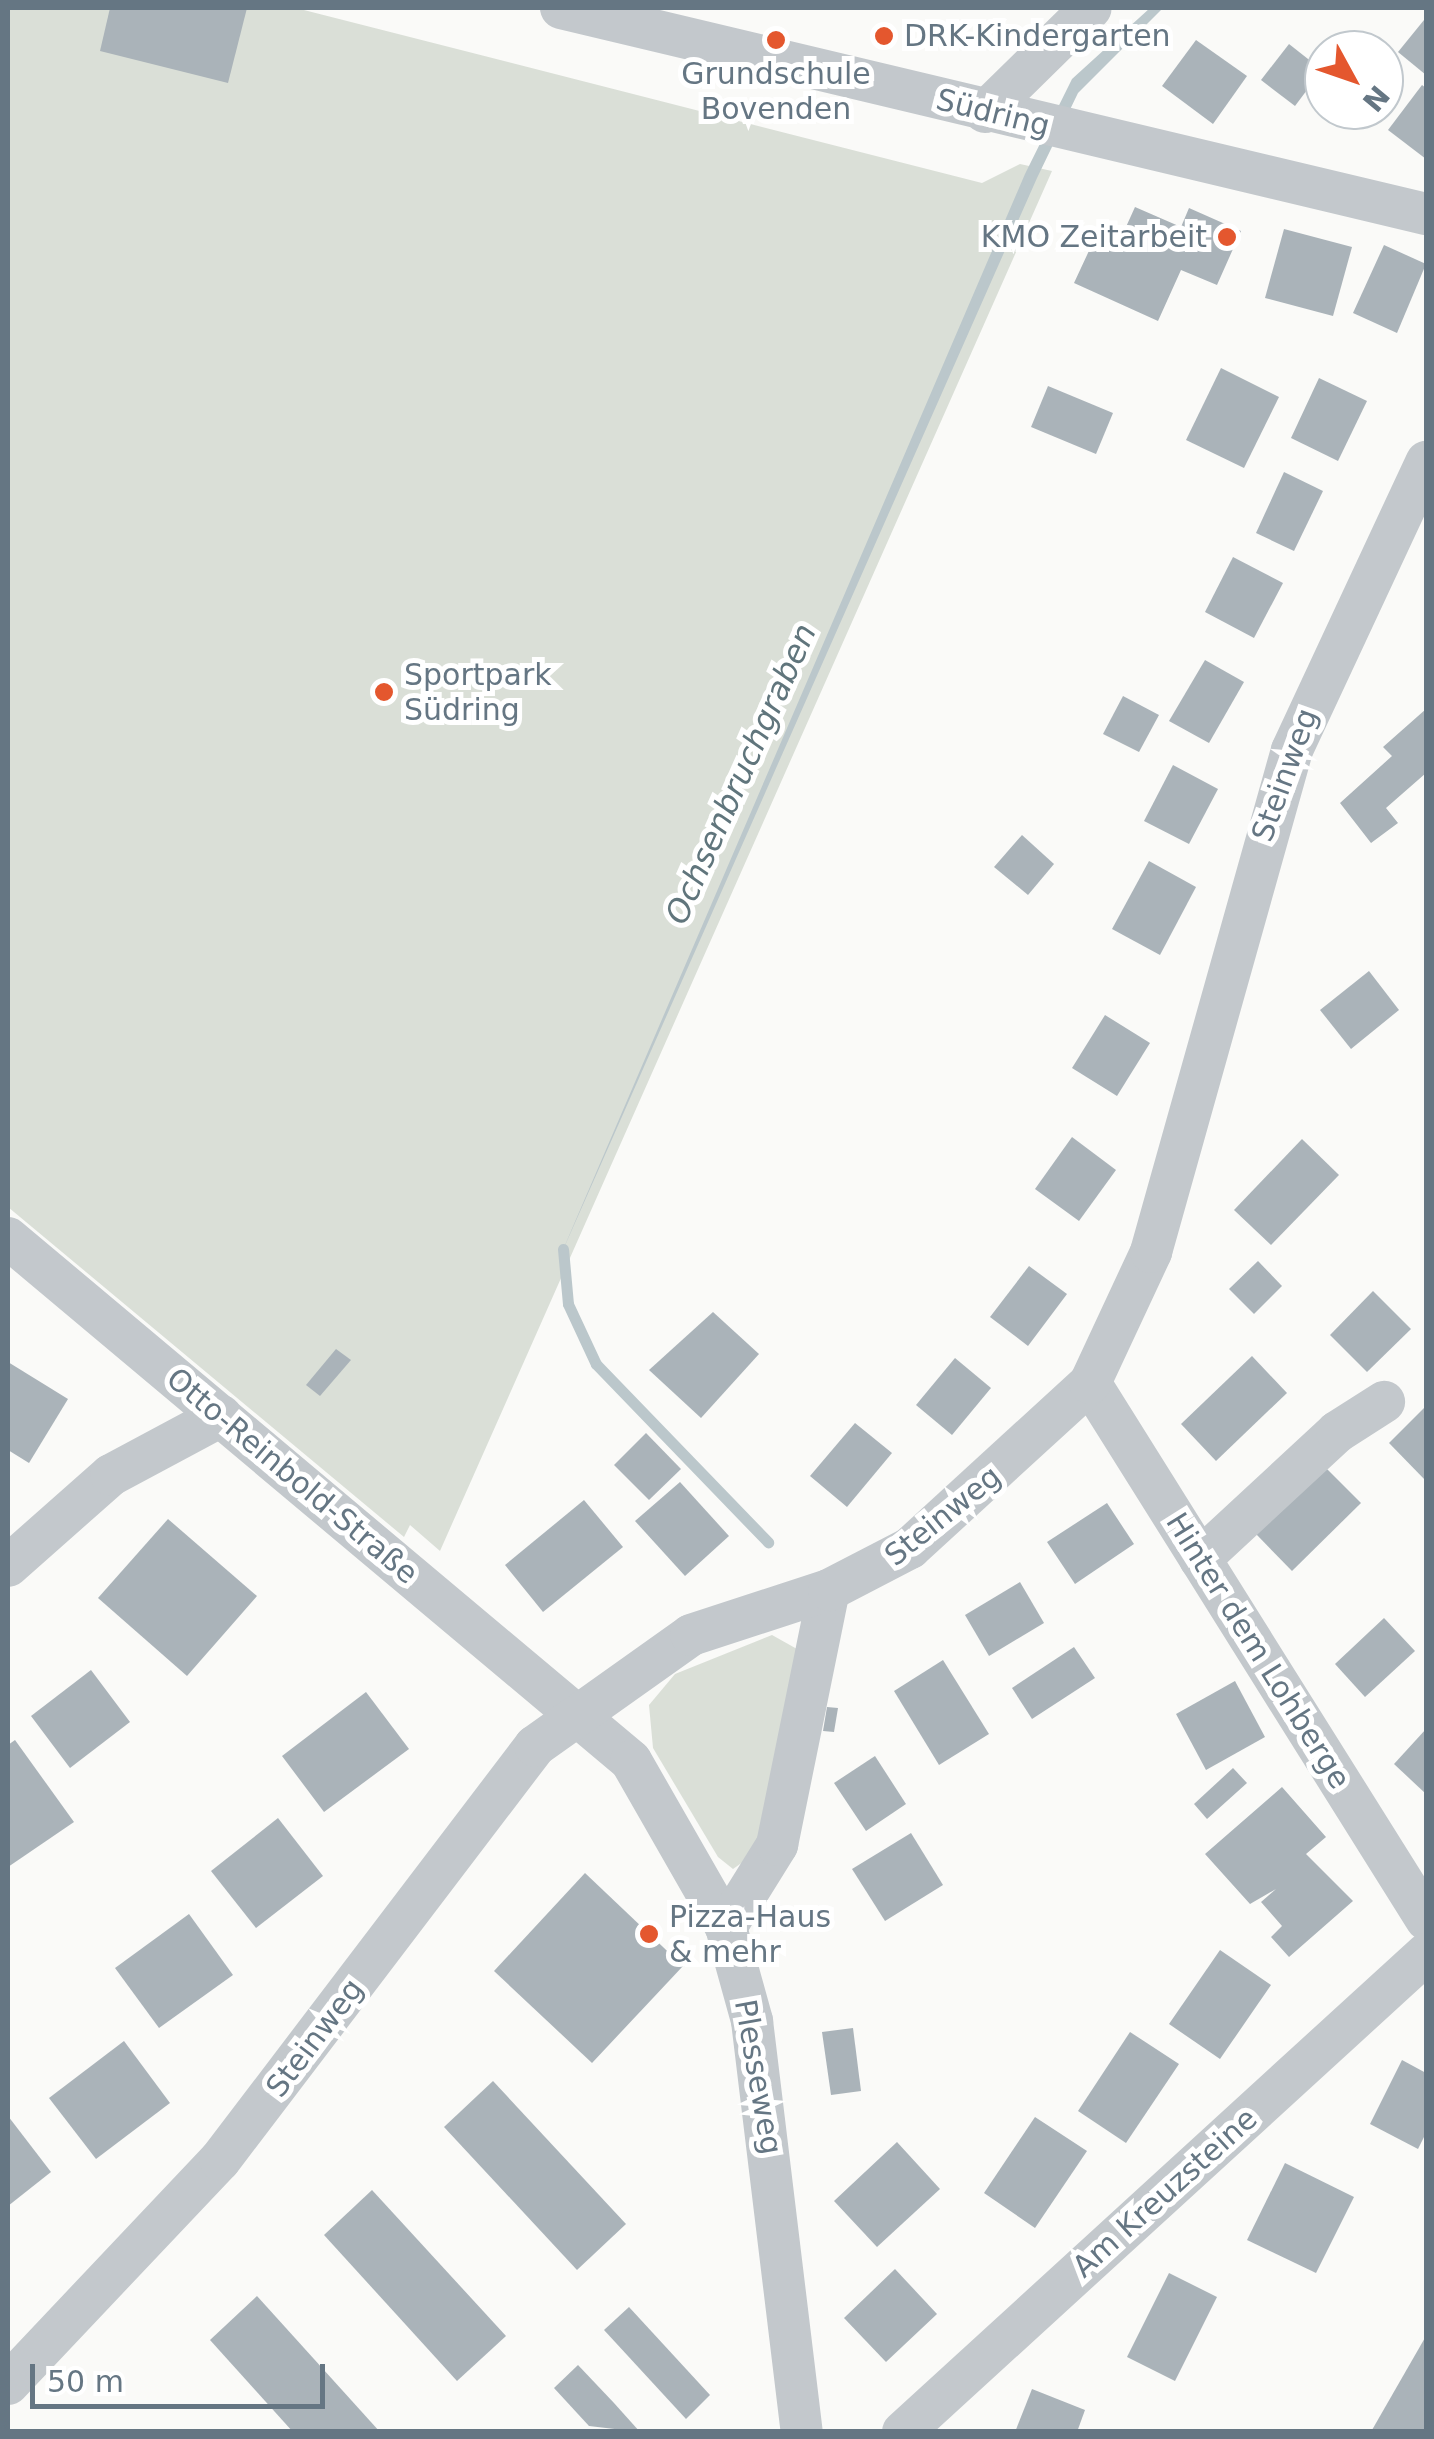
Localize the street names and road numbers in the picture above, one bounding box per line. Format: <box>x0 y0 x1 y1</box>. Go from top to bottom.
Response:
street label: Südring <box>932 82 1054 144</box>
street label: Steinweg <box>1244 704 1326 846</box>
street label: Otto-Reinbold-Straße <box>159 1360 425 1592</box>
street label: Steinweg <box>878 1458 1008 1574</box>
street label: Hinter dem Lohberge <box>1158 1506 1358 1796</box>
street label: Steinweg <box>259 1972 371 2104</box>
street label: Plesseweg <box>727 1997 789 2157</box>
street label: Am Kreuzsteine <box>1065 2101 1265 2285</box>

